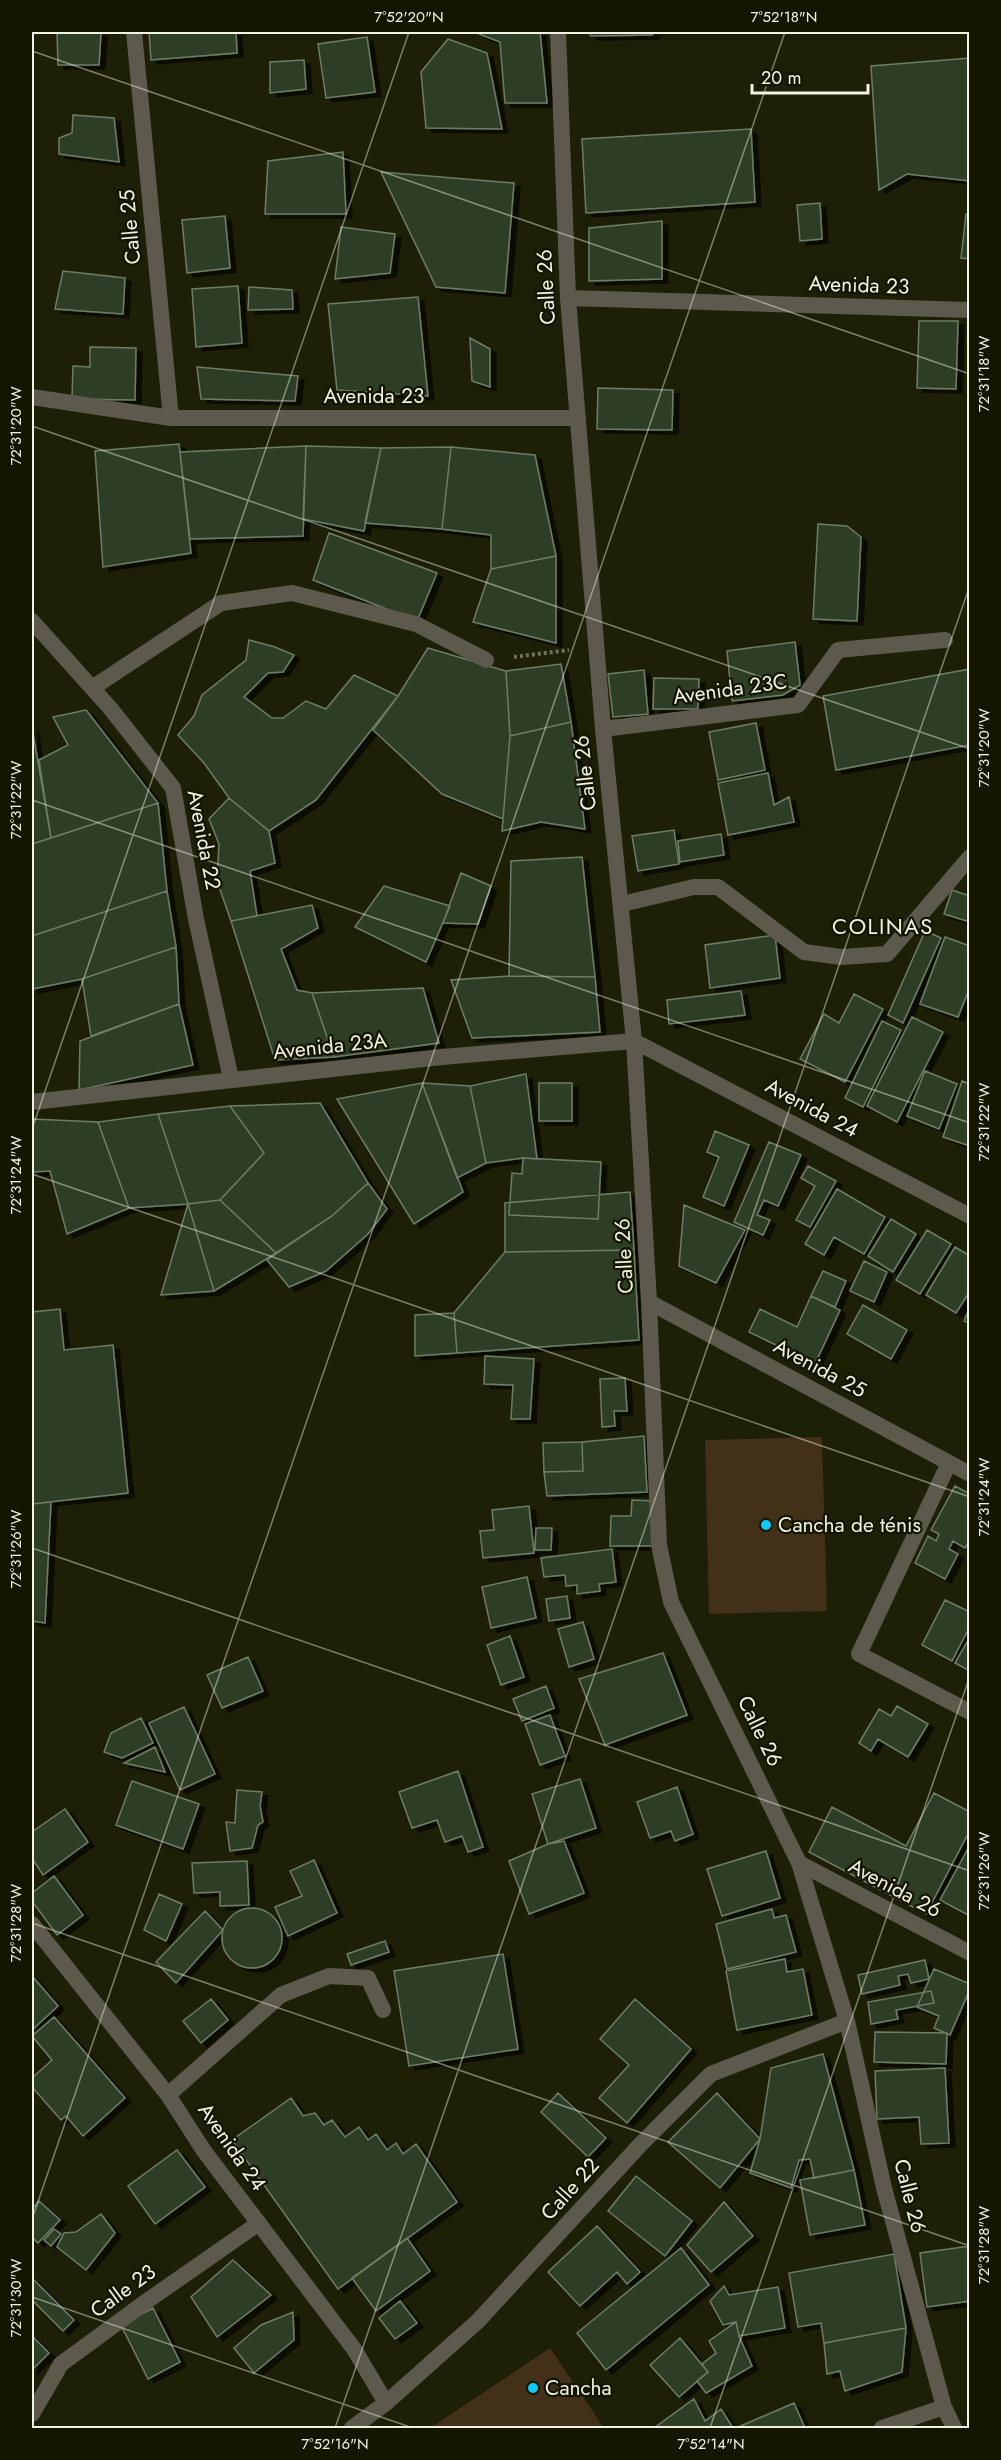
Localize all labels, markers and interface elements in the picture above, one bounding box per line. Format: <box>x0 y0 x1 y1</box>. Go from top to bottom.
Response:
text: 7°52'20"N <box>374 6 444 28</box>
text: 7°52'18"N <box>751 6 817 28</box>
scale bar <box>752 57 868 95</box>
text: 20 m <box>761 65 801 91</box>
street label: Calle 25 <box>112 188 148 266</box>
street label: Calle 26 <box>529 249 563 325</box>
street label: Avenida 23 <box>808 268 910 302</box>
text: 72°31'18"W <box>973 336 995 412</box>
street label: Avenida 23 <box>324 381 424 411</box>
text: 72°31'20"W <box>5 386 27 466</box>
street label: Avenida 23C <box>671 666 789 712</box>
text: 72°31'20"W <box>973 708 995 788</box>
street label: Calle 26 <box>566 734 604 812</box>
text: 72°31'22"W <box>5 761 27 839</box>
street label: Avenida 22 <box>180 787 228 893</box>
district label: COLINAS <box>832 910 934 942</box>
street label: Avenida 23A <box>272 1025 389 1067</box>
street label: Avenida 24 <box>760 1071 864 1145</box>
text: 72°31'22"W <box>973 1083 995 1161</box>
text: 72°31'24"W <box>5 1135 27 1214</box>
street label: Calle 26 <box>607 1218 641 1294</box>
street label: Avenida 25 <box>768 1331 872 1405</box>
text: 72°31'24"W <box>973 1457 995 1536</box>
text: 72°31'26"W <box>5 1509 27 1588</box>
place label: Cancha de ténis <box>778 1510 921 1540</box>
marker: Cancha de ténis <box>759 1518 773 1532</box>
street label: Calle 26 <box>730 1691 790 1771</box>
text: 72°31'26"W <box>973 1831 995 1910</box>
street label: Avenida 26 <box>843 1851 947 1925</box>
text: 72°31'28"W <box>5 1884 27 1962</box>
street label: Avenida 24 <box>191 2097 273 2197</box>
street label: Calle 22 <box>534 2151 606 2227</box>
street label: Calle 26 <box>886 2156 934 2236</box>
text: 72°31'28"W <box>973 2206 995 2284</box>
street label: Calle 23 <box>84 2257 162 2325</box>
text: 72°31'30"W <box>5 2258 27 2337</box>
place label: Cancha <box>545 2373 612 2403</box>
marker: Cancha <box>526 2381 540 2395</box>
text: 7°52'16"N <box>301 2433 369 2455</box>
text: 7°52'14"N <box>677 2433 745 2455</box>

